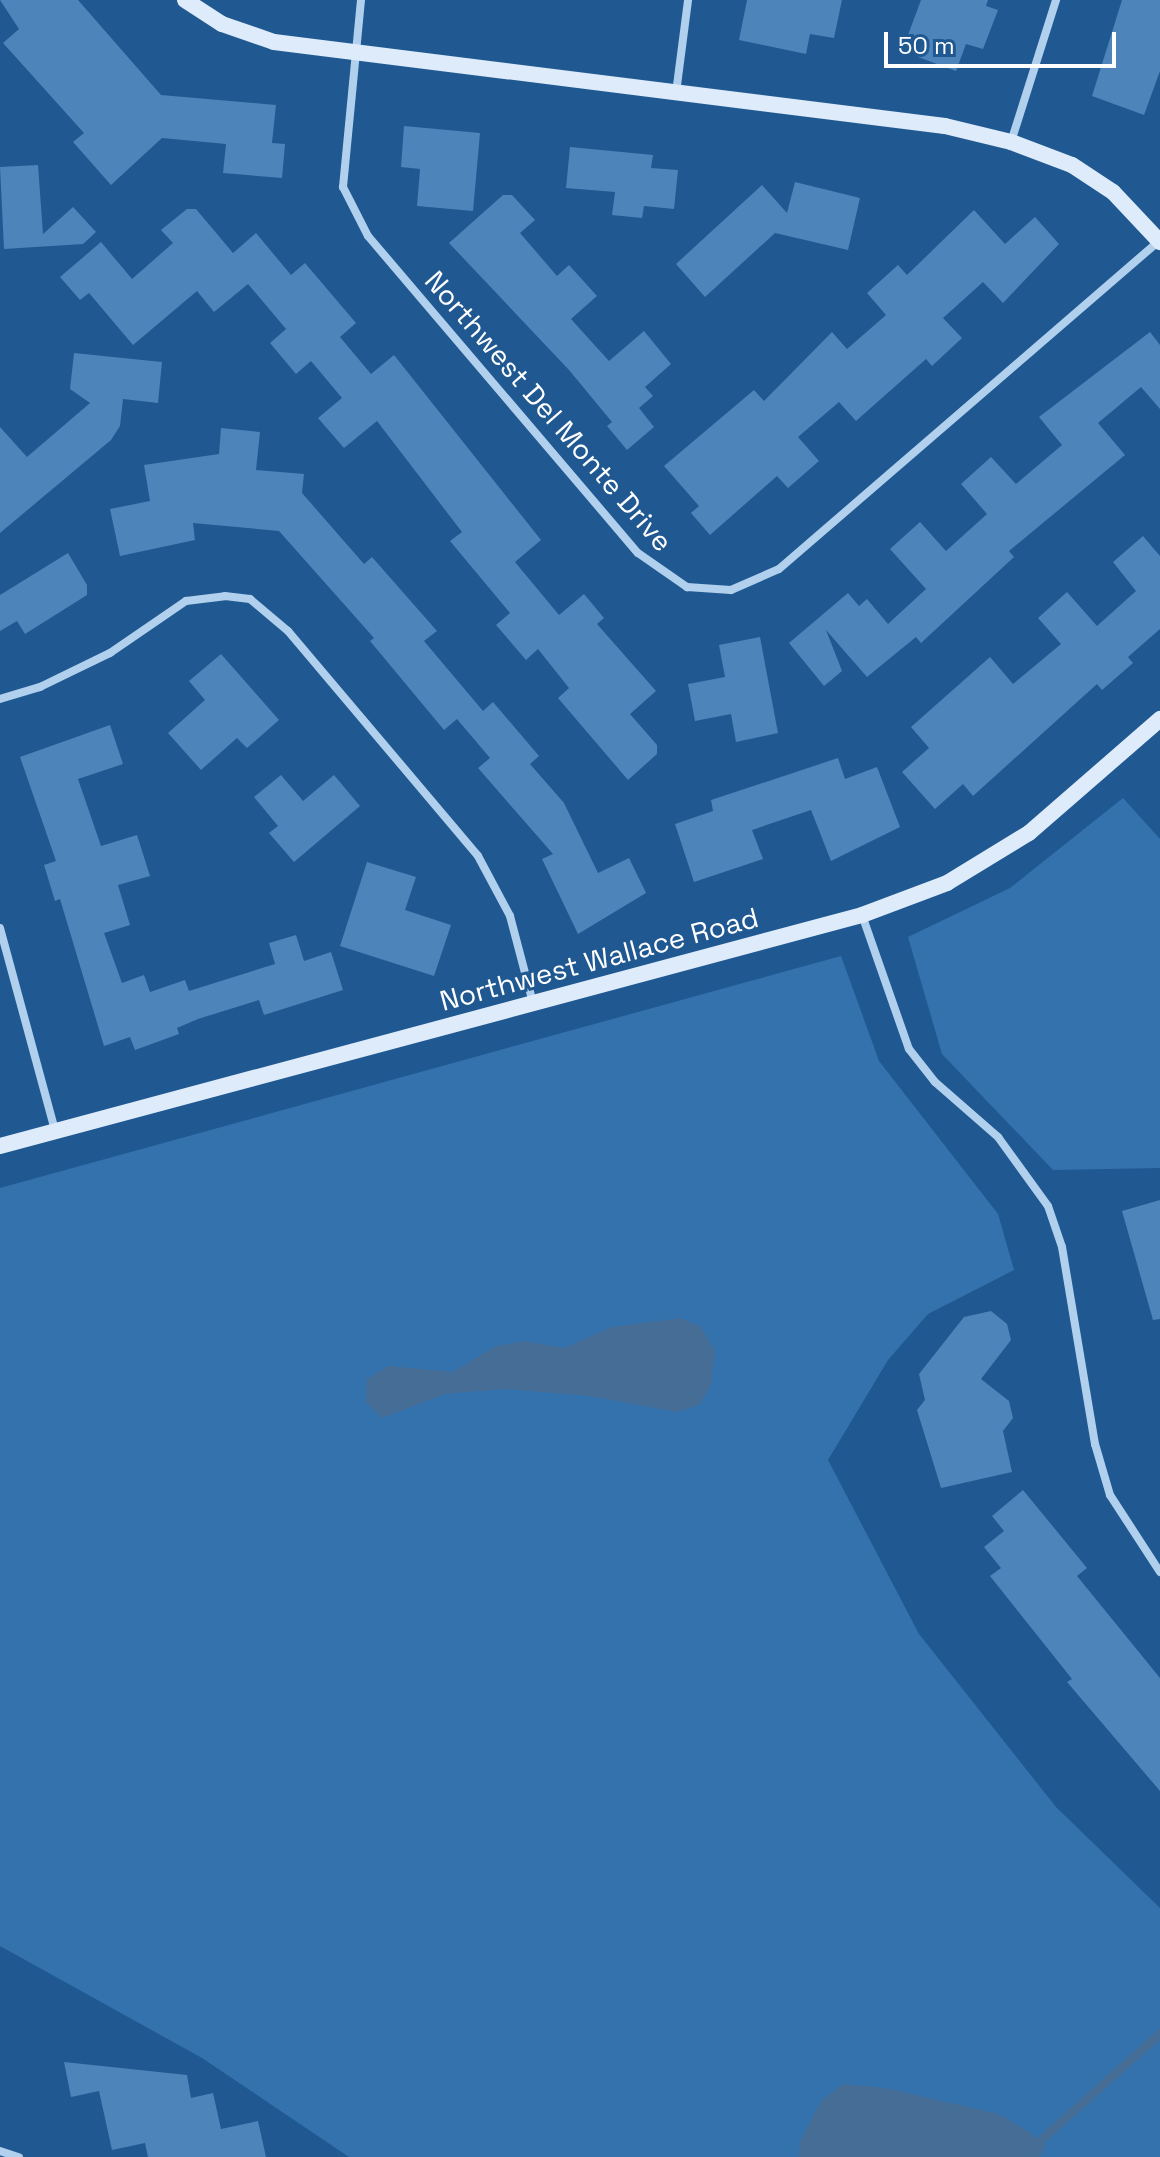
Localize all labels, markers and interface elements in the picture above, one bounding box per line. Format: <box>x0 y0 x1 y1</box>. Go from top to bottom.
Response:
scale bar <box>888 16 1120 66</box>
text: 50 m <box>898 30 955 61</box>
street label: Northwest Del Monte Drive <box>418 264 680 558</box>
street label: Northwest Wallace Road <box>436 900 762 1018</box>

